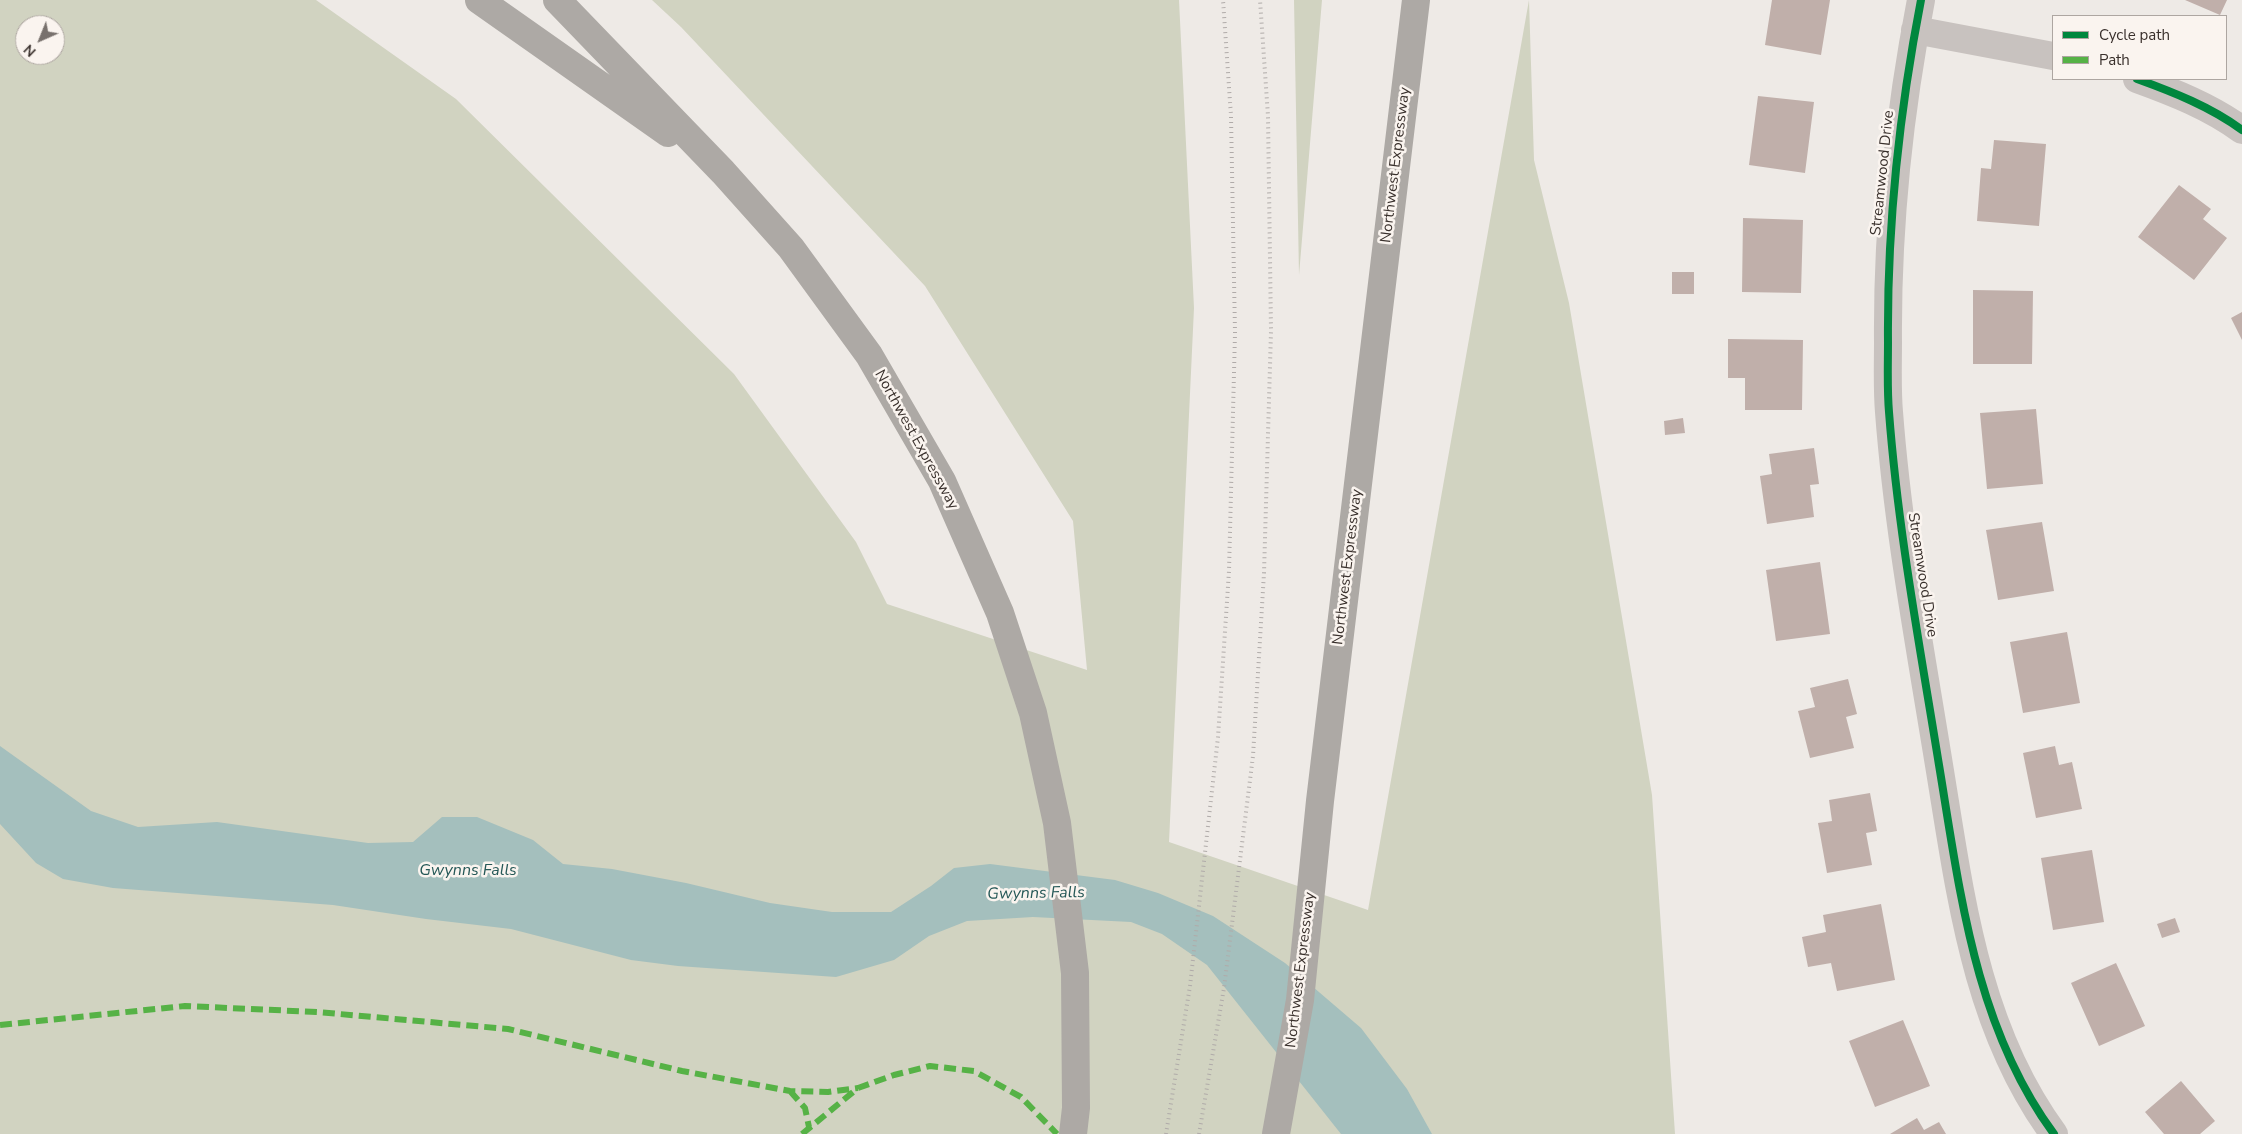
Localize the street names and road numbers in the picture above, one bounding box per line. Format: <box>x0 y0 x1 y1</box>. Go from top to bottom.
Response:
street label: Northwest Expressway <box>1378 86 1414 244</box>
street label: Streamwood Drive <box>1867 110 1899 236</box>
street label: Northwest Expressway <box>870 367 962 513</box>
street label: Northwest Expressway <box>1330 488 1366 646</box>
street label: Streamwood Drive <box>1903 511 1941 639</box>
street label: Northwest Expressway <box>1283 891 1319 1049</box>

